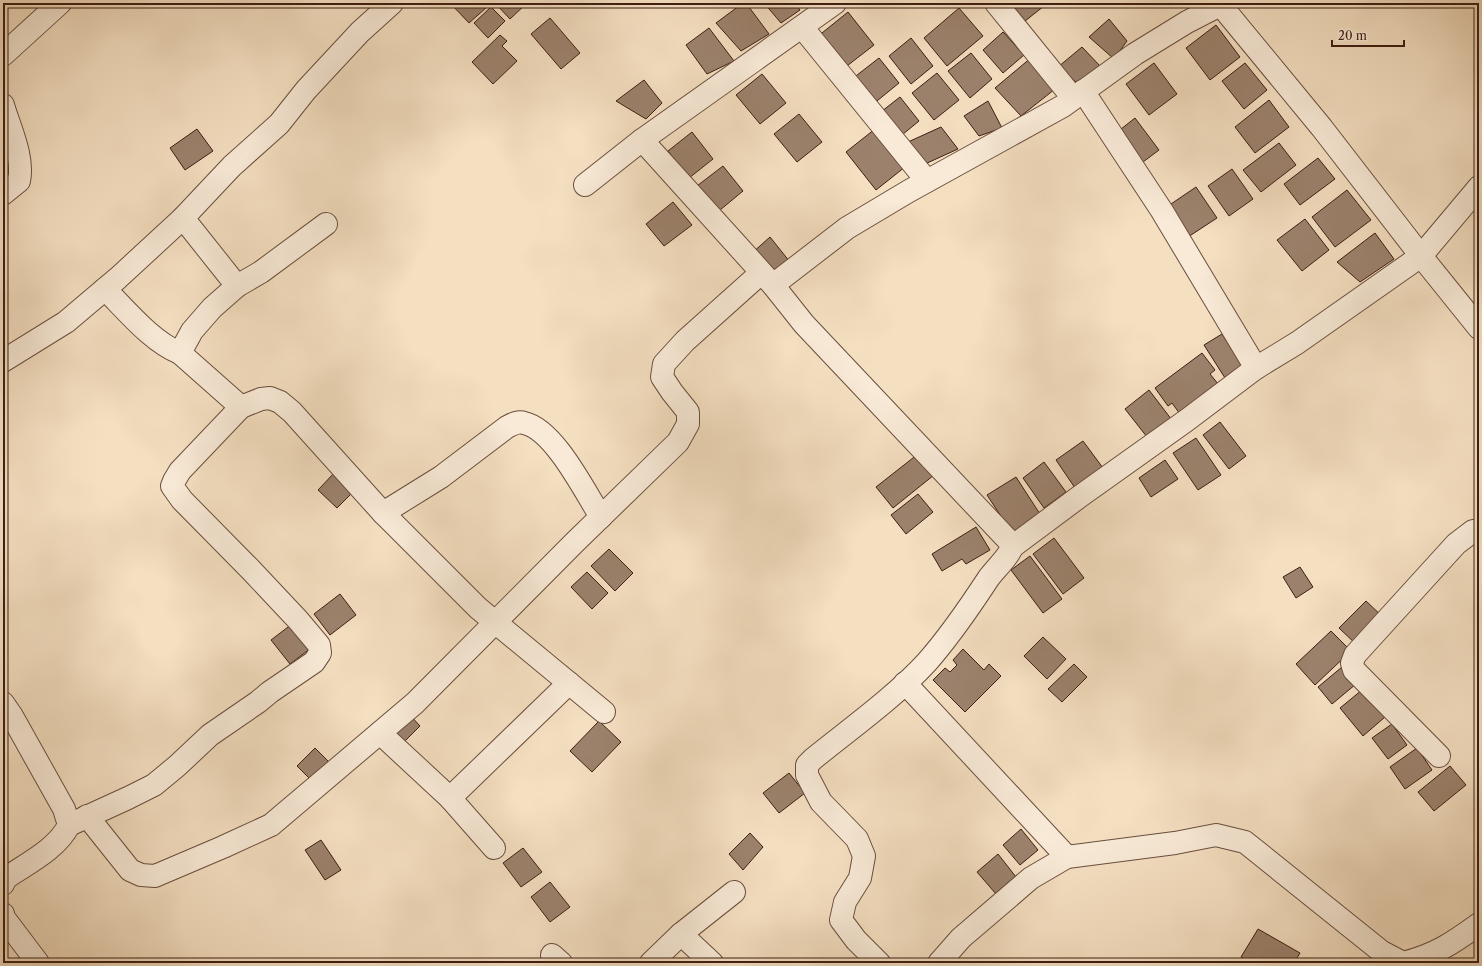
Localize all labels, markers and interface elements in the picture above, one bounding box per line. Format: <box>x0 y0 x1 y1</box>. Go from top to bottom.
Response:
scale bar <box>1332 22 1404 48</box>
text: 20 m <box>1338 28 1367 43</box>

